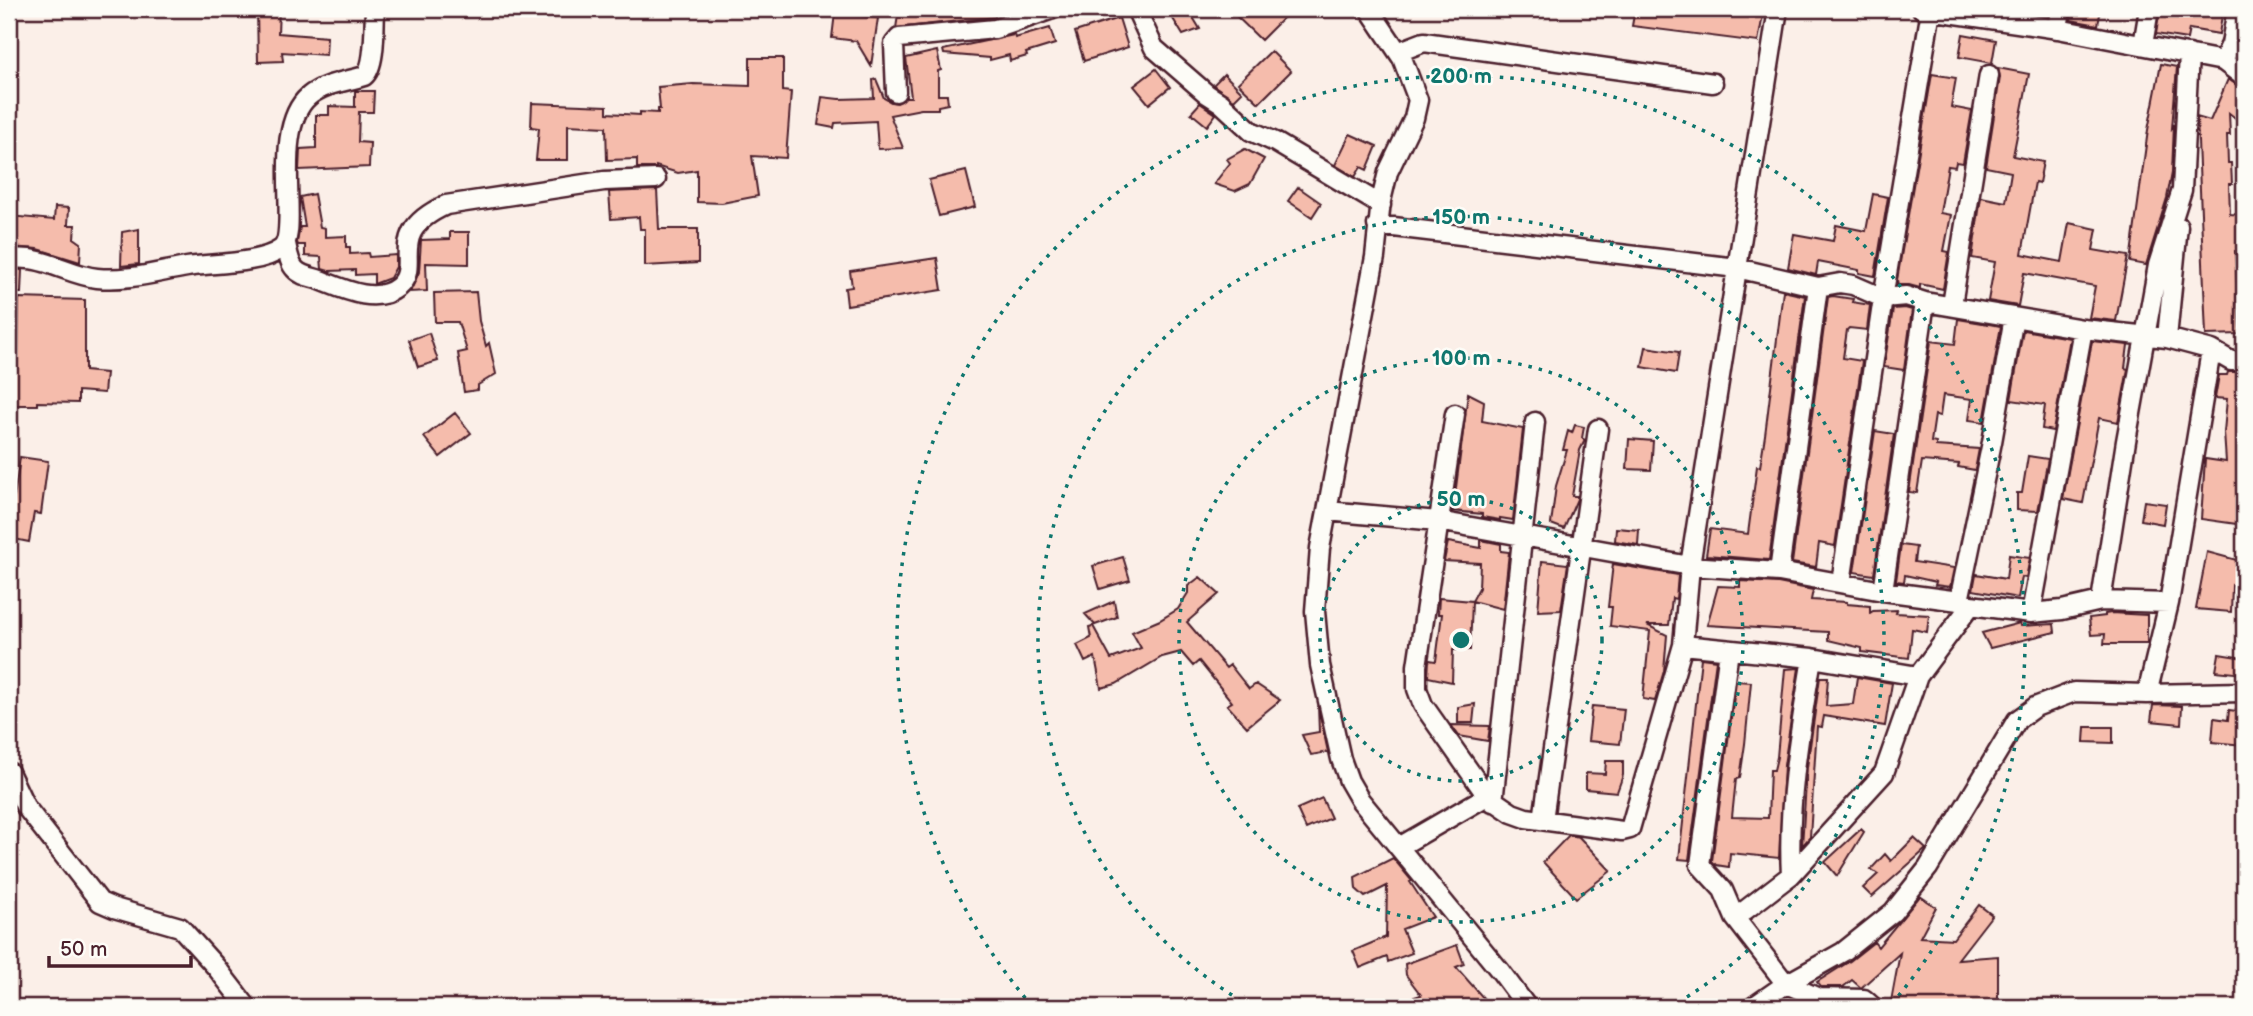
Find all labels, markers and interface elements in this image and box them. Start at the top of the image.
text: 200 m [1430,64,1492,89]
text: 150 m [1432,205,1490,230]
text: 100 m [1432,346,1490,371]
text: 50 m [1437,487,1485,512]
centre of rings [1449,628,1473,652]
scale bar [49,925,191,969]
text: 50 m [60,937,107,962]

